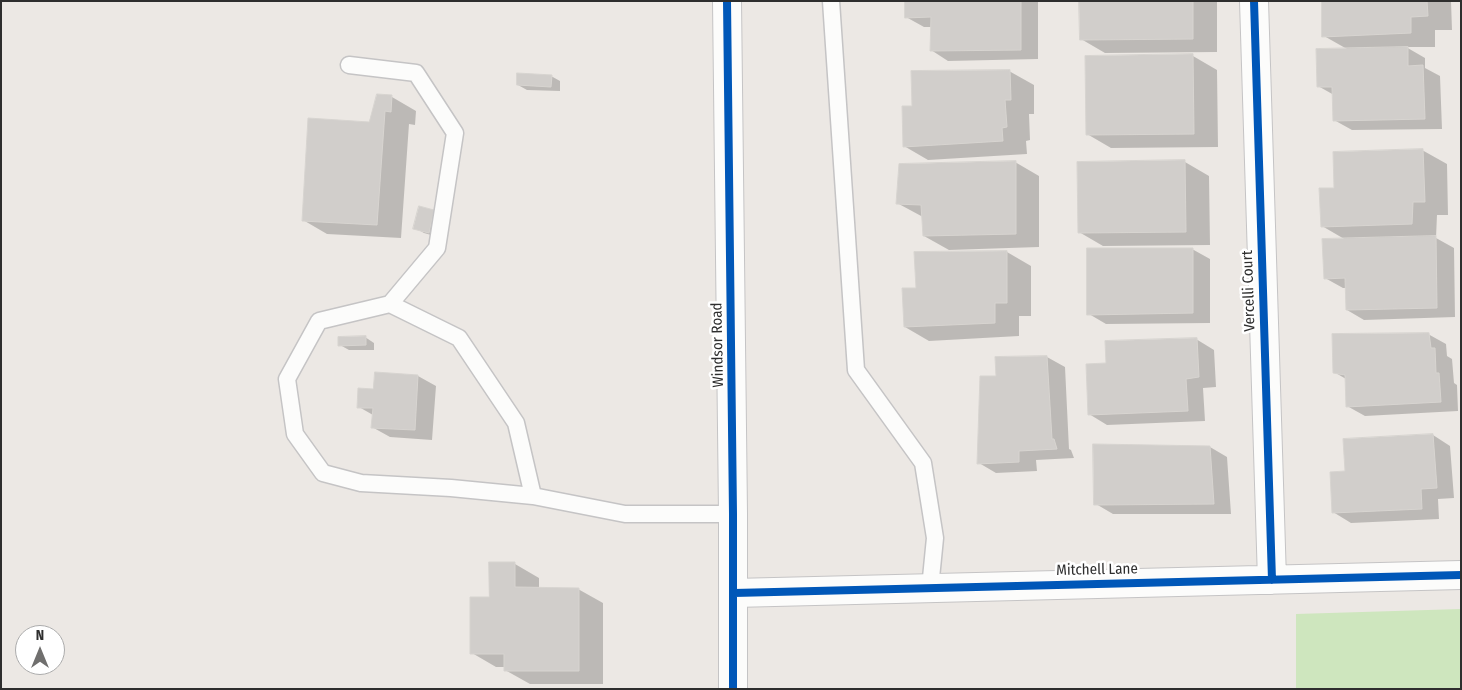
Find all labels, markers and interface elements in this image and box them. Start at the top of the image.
street label: Vercelli Court [1239,250,1259,332]
street label: Windsor Road [708,302,728,388]
street label: Mitchell Lane [1056,560,1138,580]
north arrow [15,625,65,675]
text: N [36,627,44,644]

